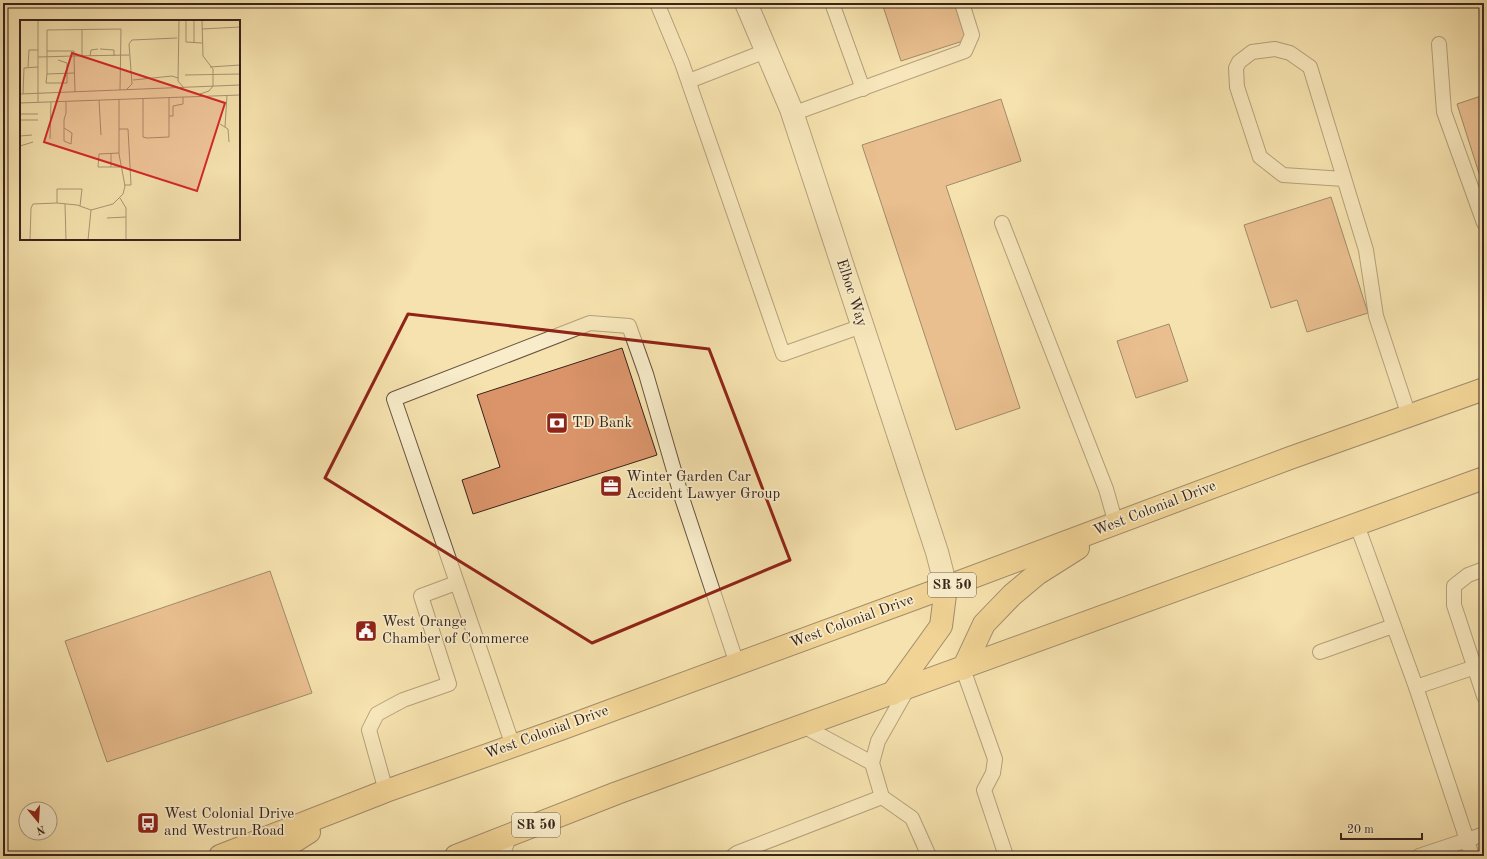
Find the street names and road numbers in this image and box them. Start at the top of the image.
street label: Elboc Way [833,257,869,329]
street label: West Colonial Drive [1092,479,1219,539]
road number: SR 50 [928,573,976,597]
street label: West Colonial Drive [788,593,916,651]
street label: West Colonial Drive [483,704,611,762]
road number: SR 50 [512,813,560,837]

